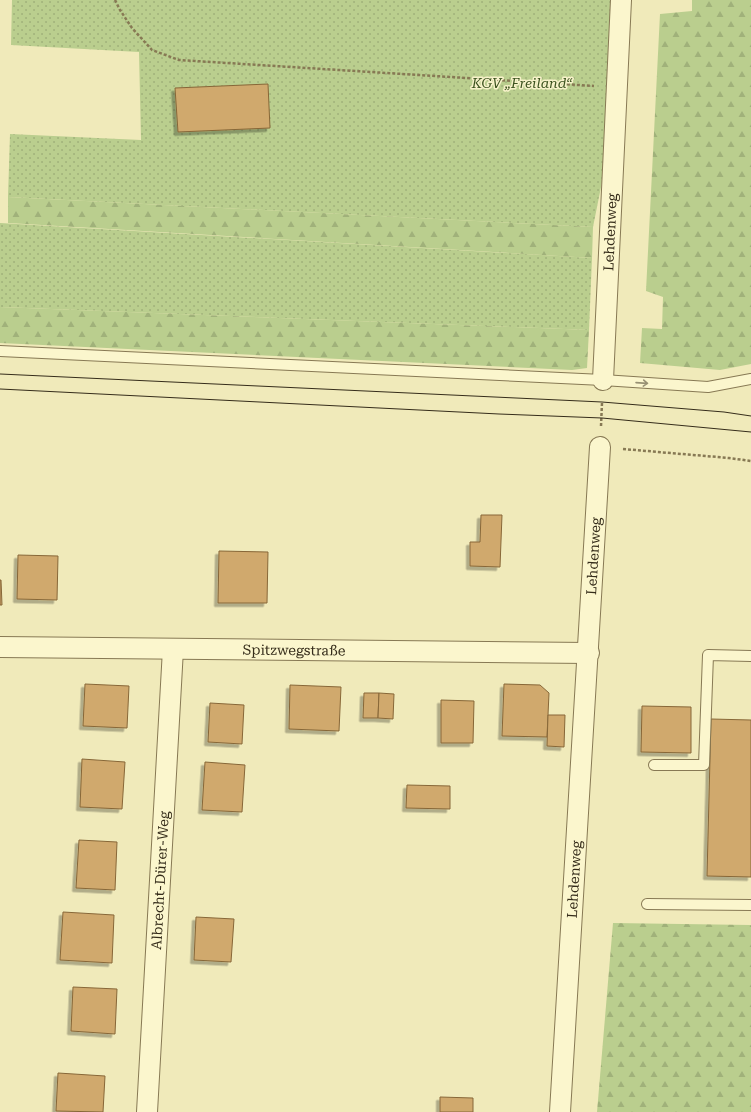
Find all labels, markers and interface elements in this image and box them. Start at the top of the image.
park label: KGV „Freiland“ [471,75,573,91]
street label: Lehdenweg [600,193,620,271]
one-way arrow [635,379,648,386]
street label: Lehdenweg [583,517,604,595]
street label: Spitzwegstraße [242,641,346,659]
street label: Albrecht-Dürer-Weg [148,811,172,950]
street label: Lehdenweg [564,840,584,919]

